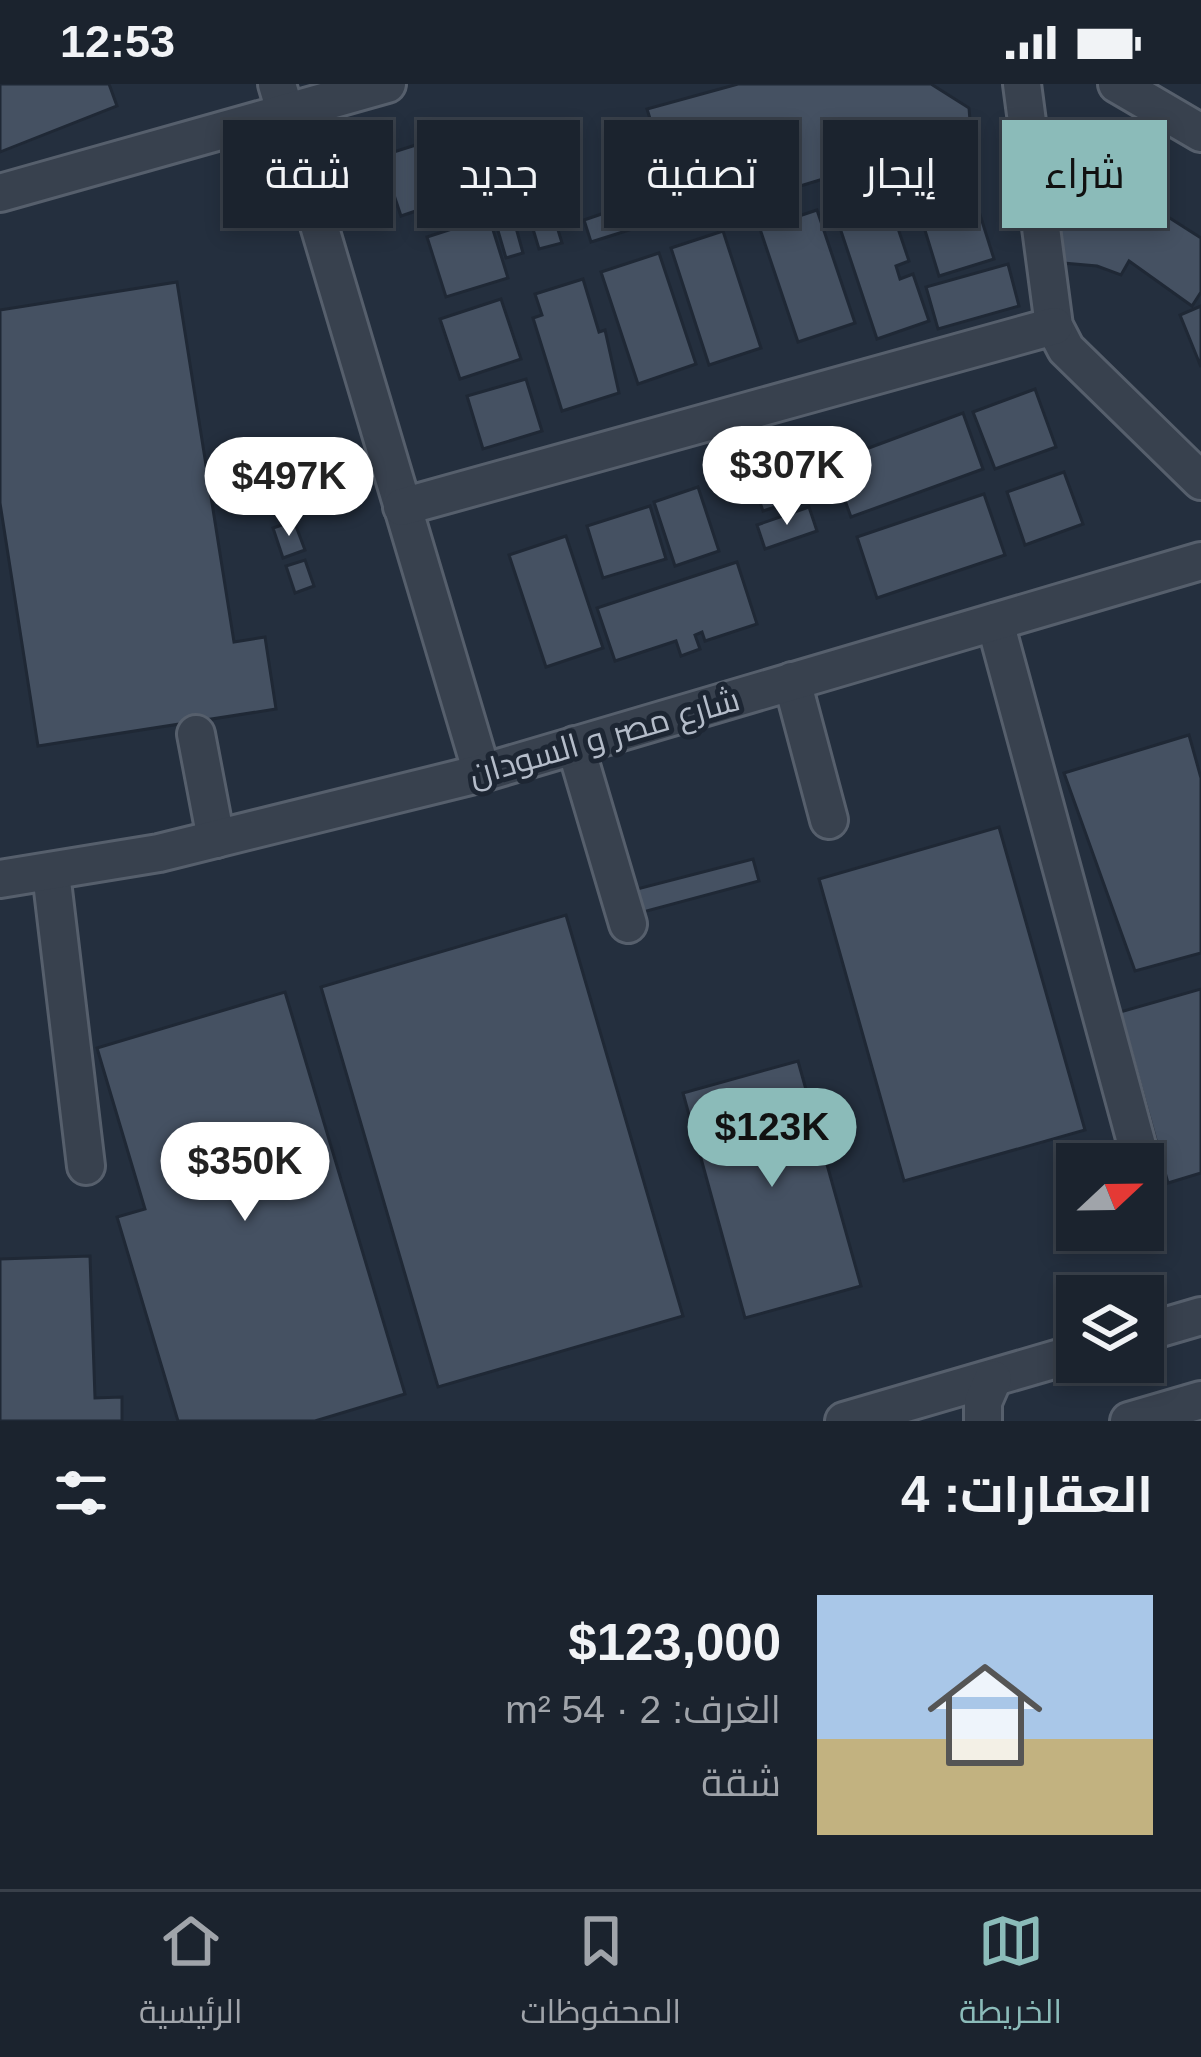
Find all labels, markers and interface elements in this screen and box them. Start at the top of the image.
text: 12:53 [60,16,175,67]
chip: شقة [223,120,393,228]
chip: جديد [417,120,580,228]
chip: تصفية [604,120,799,228]
chip: إيجار [823,120,978,228]
chip: شراء [1002,120,1167,228]
pin: $307K [703,426,871,528]
pin: $497K [205,437,373,539]
text: $307K [730,443,844,486]
text: $497K [232,454,346,497]
street label: شارع مصر و السودان [465,680,745,797]
pin: $123K [688,1088,856,1190]
text: $123K [715,1105,829,1148]
pin: $350K [161,1122,329,1224]
text: $350K [188,1139,302,1182]
north arrow [1056,1143,1164,1251]
map controls [1056,1143,1164,1383]
button: layers [1056,1275,1164,1383]
icon: filters [48,1460,114,1526]
text: العقارات: 4 [901,1466,1153,1523]
text: $123,000 [568,1614,781,1671]
icon: home [913,1643,1057,1787]
text: الغرف: 2 · 54 m² [505,1688,781,1731]
text: شقة [701,1761,781,1804]
tab: الرئيسية [139,1908,243,2042]
tab: المحفوظات [520,1908,681,2042]
tab: الخريطة [959,1908,1062,2042]

